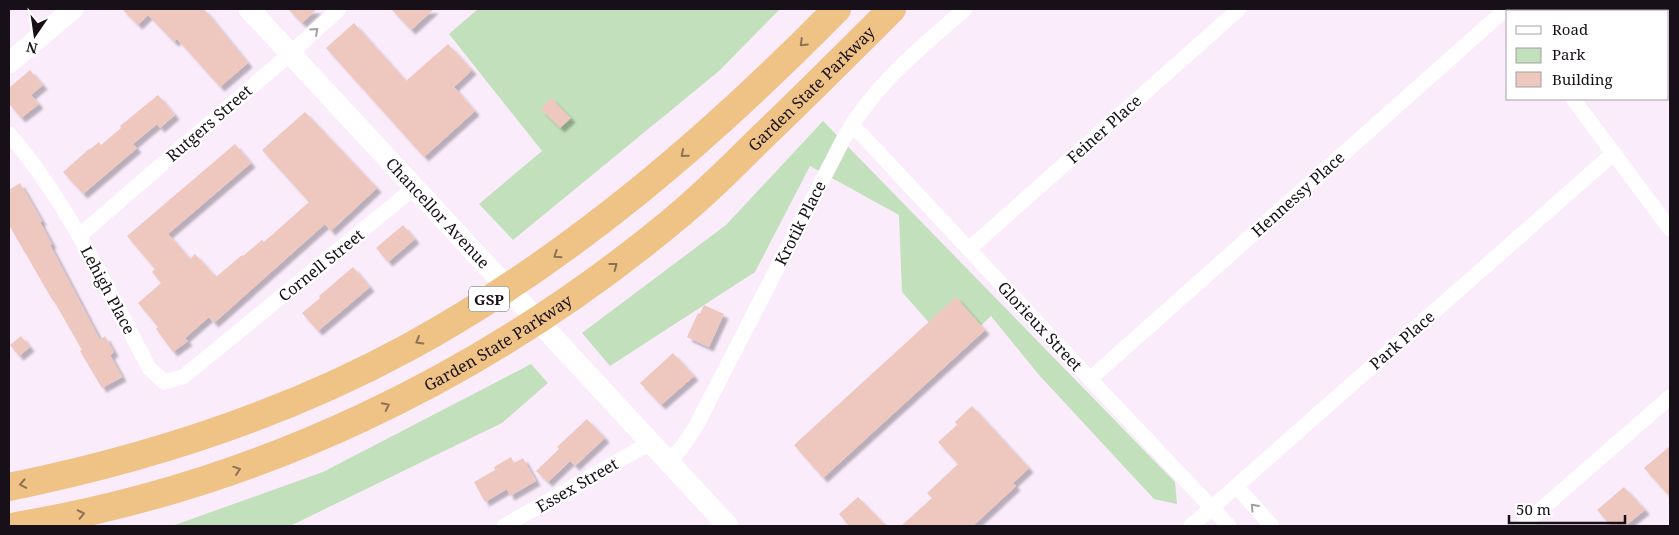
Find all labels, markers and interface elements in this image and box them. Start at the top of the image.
north arrow [10,10,60,60]
legend [1506,10,1669,100]
text: Road [1552,19,1588,39]
street label: Garden State Parkway [743,21,880,156]
one-way arrow [309,28,318,37]
one-way arrow [800,37,809,46]
text: N [24,38,39,59]
text: Park [1552,44,1586,64]
text: Building [1552,69,1613,89]
street label: Rutgers Street [161,79,257,166]
street label: Feiner Place [1062,90,1146,168]
street label: Hennessy Place [1247,146,1349,242]
one-way arrow [681,148,690,157]
street label: Chancellor Avenue [381,153,495,273]
street label: Krotik Place [769,177,831,269]
street label: Cornell Street [274,223,369,306]
street label: Lehigh Place [76,242,140,338]
one-way arrow [553,249,562,258]
one-way arrow [608,264,617,272]
street label: Glorieux Street [993,276,1088,376]
road number: GSP [469,286,509,312]
street label: Garden State Parkway [420,289,577,396]
street label: Park Place [1365,306,1439,374]
one-way arrow [416,335,425,345]
one-way arrow [381,402,390,412]
street label: Essex Street [532,453,622,517]
one-way arrow [232,466,241,476]
one-way arrow [19,478,28,489]
scale bar [1509,492,1625,524]
text: 50 m [1516,499,1551,519]
one-way arrow [1250,503,1259,512]
one-way arrow [76,509,85,520]

